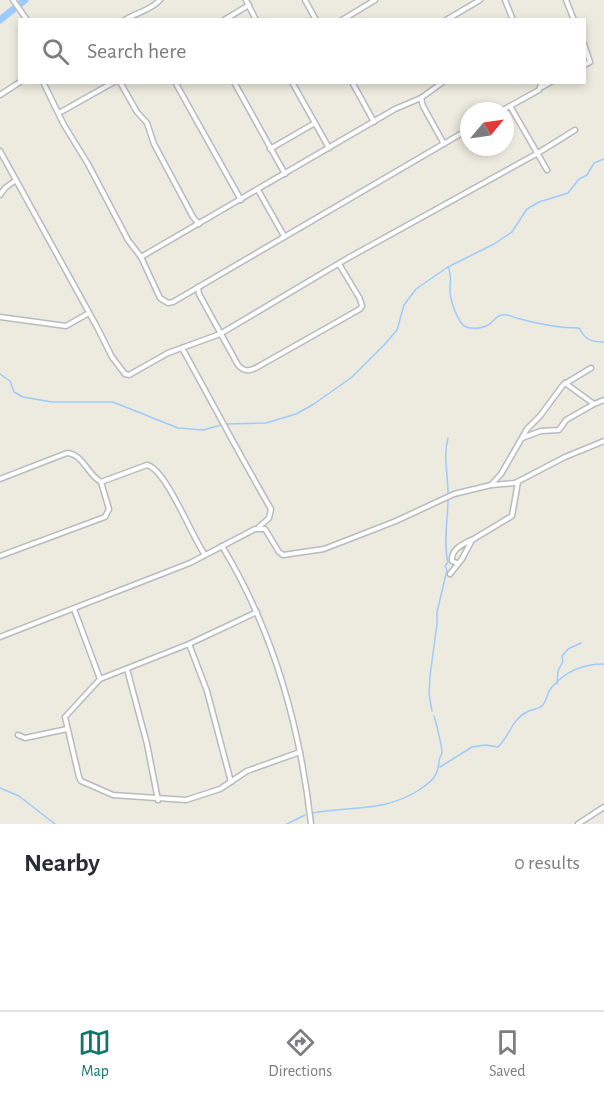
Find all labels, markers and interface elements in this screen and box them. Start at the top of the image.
search box [18,18,586,84]
icon: search [39,35,72,68]
text: Search here [87,40,186,62]
north arrow [460,102,514,156]
text: Nearby [24,850,100,876]
text: 0 results [514,853,580,873]
tab: Map [78,1026,111,1081]
tab: Directions [268,1026,332,1081]
tab: Saved [489,1026,526,1081]

